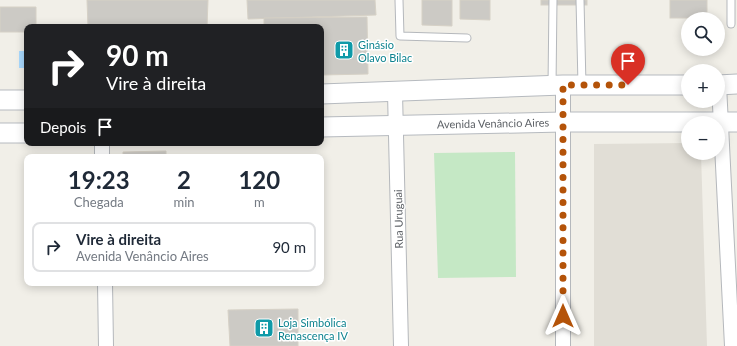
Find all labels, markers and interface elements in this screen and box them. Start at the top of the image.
map controls [681,12,725,160]
button: search [681,12,725,56]
text: 90 m [106,38,169,72]
place label: Ginásio Olavo Bilac [358,38,412,64]
building icon: Ginásio Olavo Bilac [333,39,355,61]
icon: right [40,40,92,92]
pin [611,44,645,85]
icon: arrive [617,50,639,72]
button: + [681,64,725,108]
text: Vire à direita [106,72,206,94]
icon: arrive [94,116,116,138]
street label: Avenida Venâncio Aires [437,116,549,130]
button: − [681,116,725,160]
text: Depois [40,118,86,136]
text: 19:23 [68,165,130,194]
text: 2 [177,165,191,194]
text: 120 [238,165,280,194]
street label: Rua Uruguai [391,189,405,249]
text: Chegada [74,194,124,210]
text: min [174,194,195,210]
text: m [254,194,265,210]
text: Vire à direita [76,230,161,248]
icon: right [42,236,64,258]
text: 90 m [272,238,306,256]
text: Avenida Venâncio Aires [76,248,209,264]
position arrow [542,295,584,337]
place label: Loja Simbólica Renascença IV [278,316,348,342]
building icon: Loja Simbólica Renascença IV [253,317,275,339]

